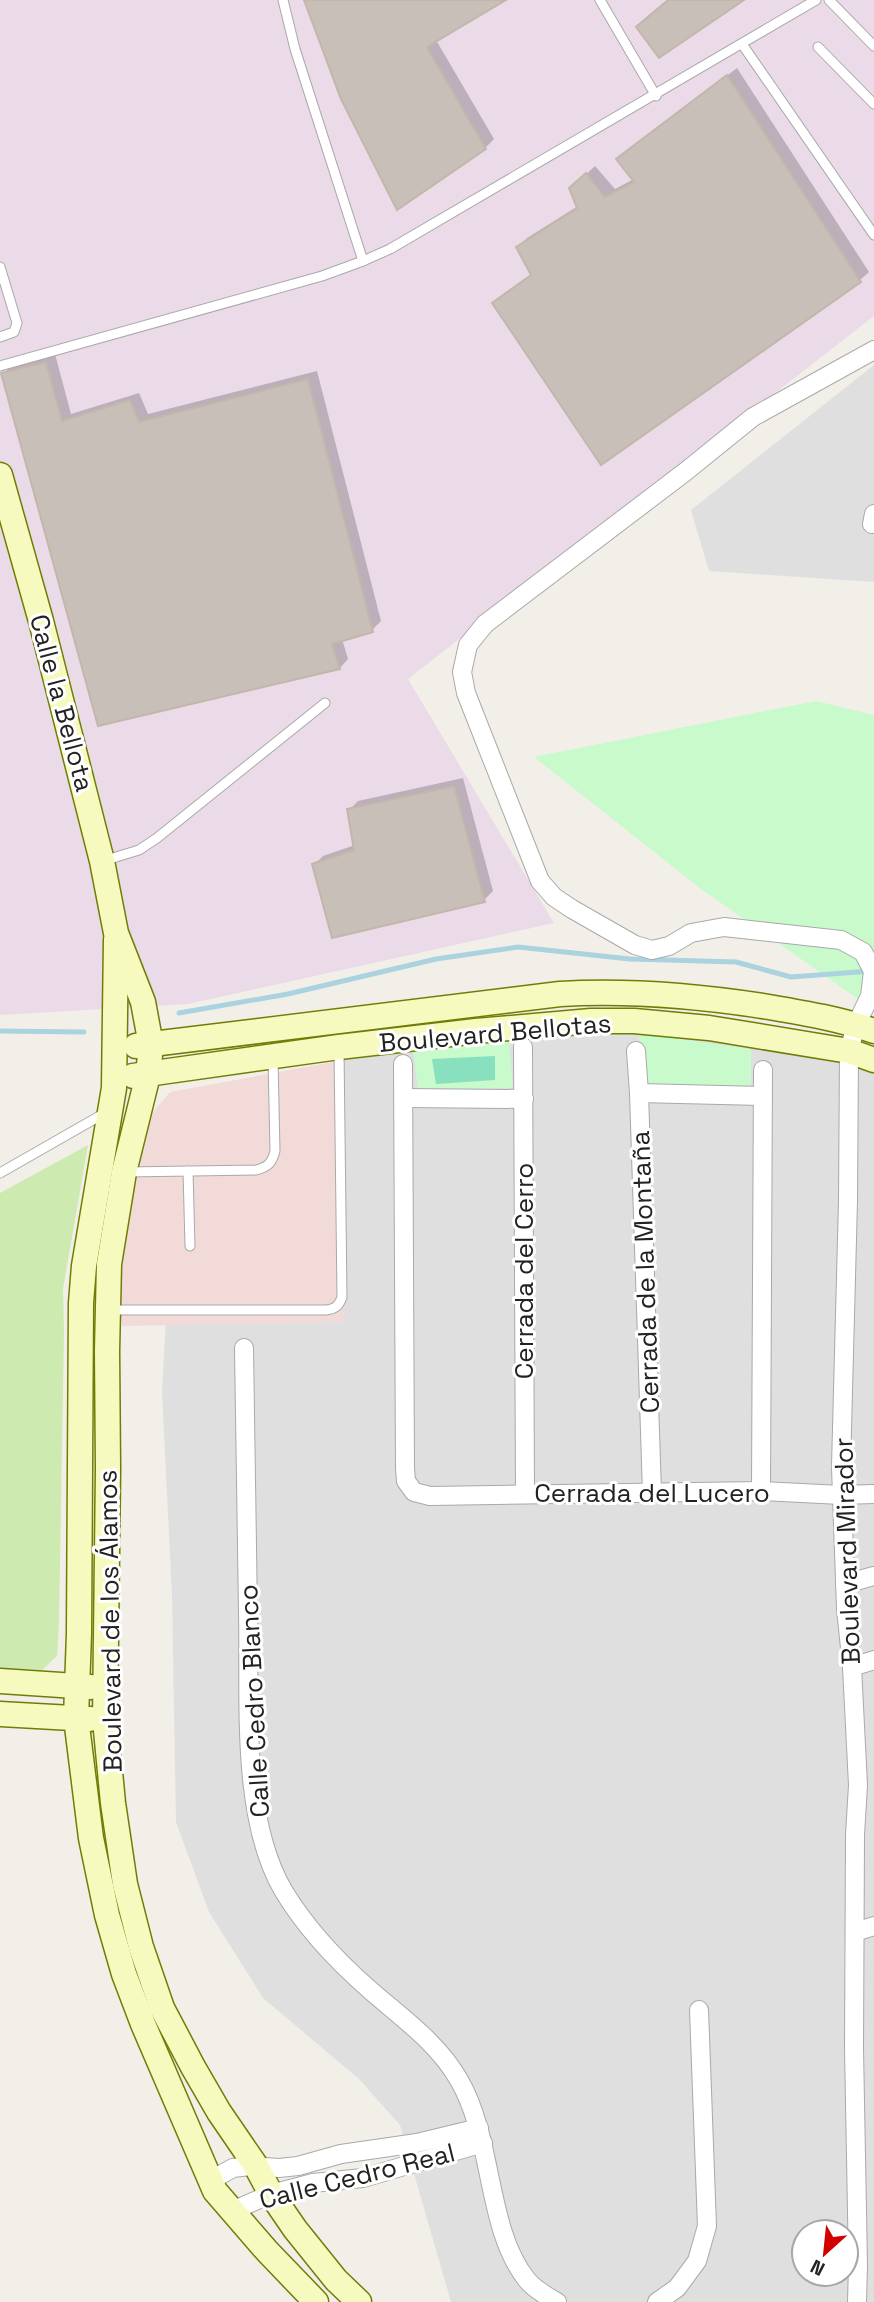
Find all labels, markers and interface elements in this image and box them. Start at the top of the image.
street label: Calle la Bellota [22,611,102,795]
street label: Boulevard Bellotas [377,1006,613,1060]
street label: Cerrada de la Montaña [623,1130,667,1414]
street label: Cerrada del Cerro [507,1163,541,1379]
street label: Boulevard Mirador [826,1437,868,1665]
street label: Boulevard de los Álamos [90,1469,130,1773]
street label: Cerrada del Lucero [534,1476,770,1510]
street label: Calle Cedro Blanco [231,1584,277,1818]
street label: Calle Cedro Real [256,2135,458,2217]
north arrow [790,2218,860,2288]
text: N [806,2254,829,2282]

